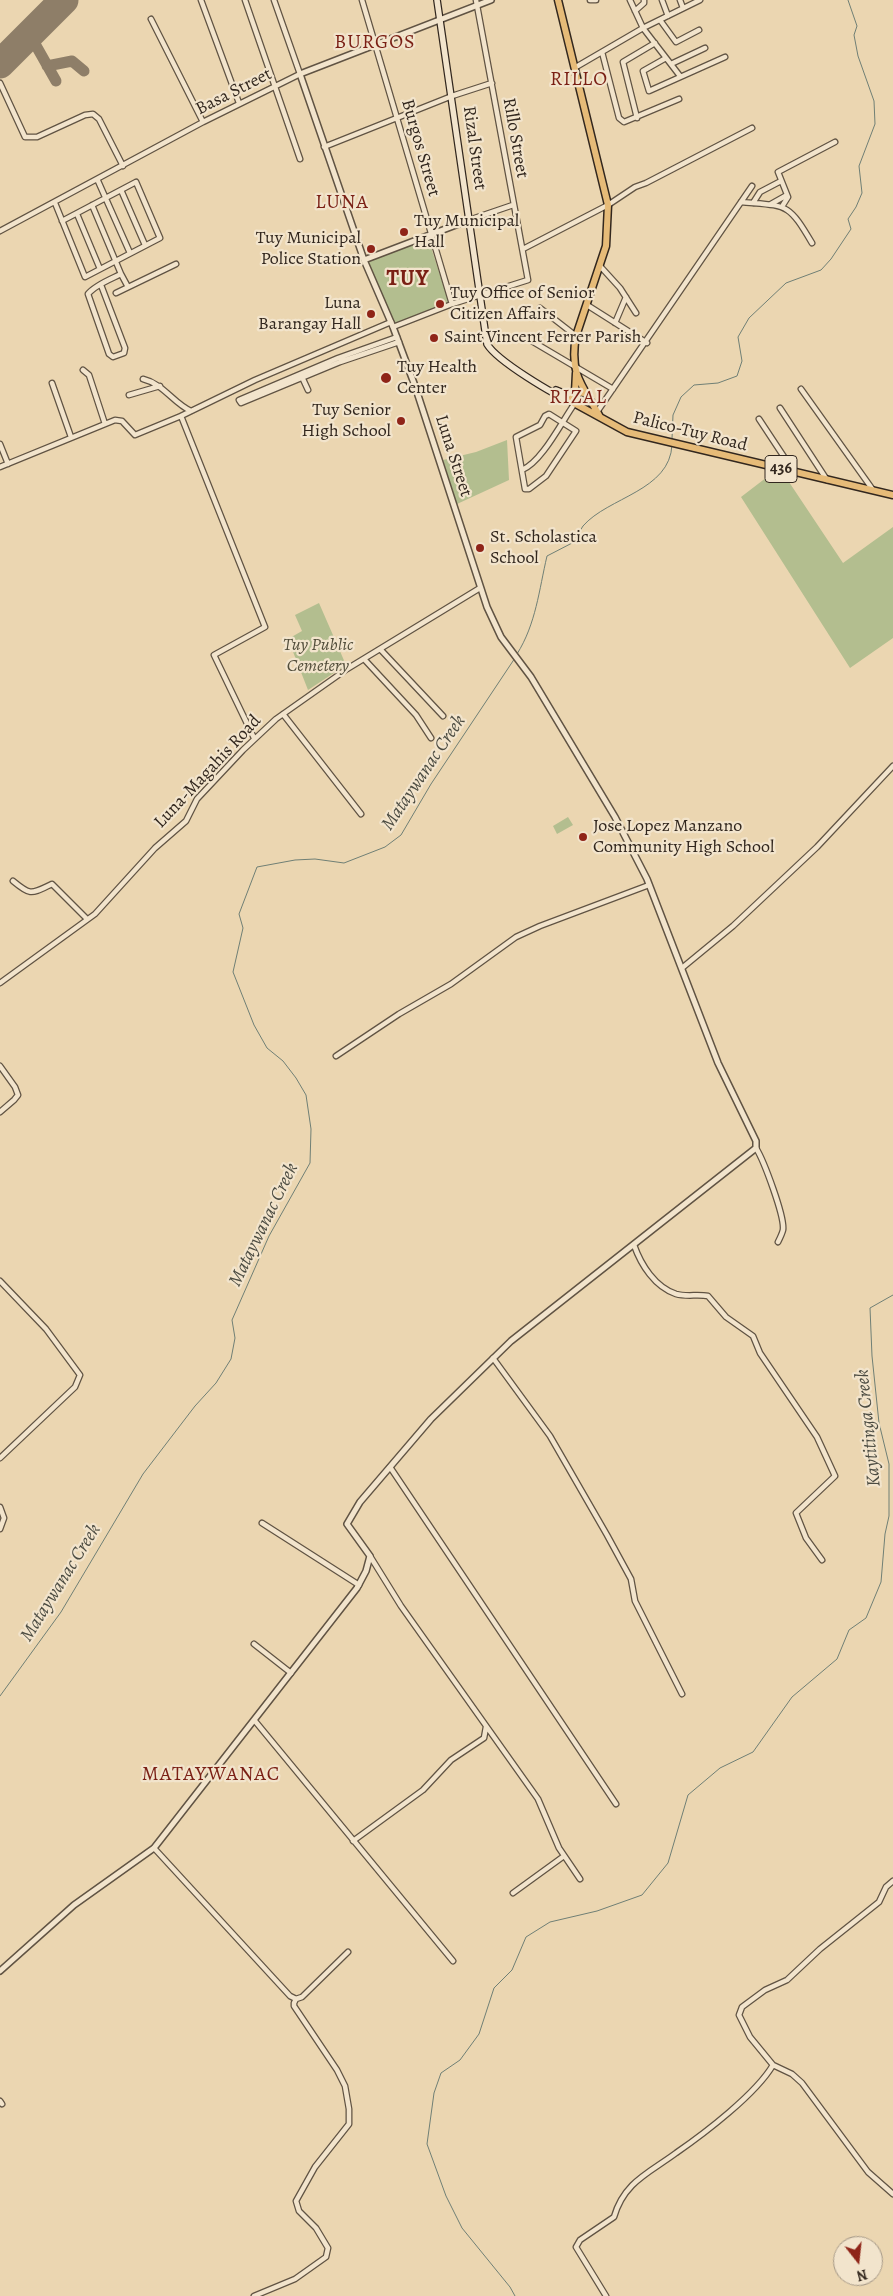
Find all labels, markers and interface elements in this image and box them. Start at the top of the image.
district label: BURGOS [334,31,416,55]
street label: Basa Street [192,64,276,120]
district label: RILLO [549,68,609,92]
street label: Rillo Street [497,96,533,180]
street label: Burgos Street [396,97,444,199]
street label: Rizal Street [457,105,491,191]
district label: LUNA [315,191,369,215]
place label: Tuy Municipal Hall [414,211,519,253]
marker: Tuy Municipal Hall [398,226,410,238]
place label: Tuy Municipal Police Station [256,228,361,270]
marker: Tuy Municipal Police Station [365,243,377,255]
district label: TUY [386,267,430,293]
place label: Tuy Office of Senior Citizen Affairs [450,283,595,326]
place label: Luna Barangay Hall [258,293,361,336]
marker: Tuy Office of Senior Citizen Affairs [434,298,446,310]
marker: Luna Barangay Hall [365,308,377,320]
place label: Saint Vincent Ferrer Parish [444,327,641,349]
marker: Saint Vincent Ferrer Parish [428,332,440,344]
place label: Tuy Health Center [397,357,477,399]
marker: Tuy Health Center [379,371,393,385]
district label: RIZAL [549,386,607,410]
place label: Tuy Senior High School [302,400,391,442]
street label: Palico-Tuy Road [630,407,750,457]
street label: Luna Street [430,412,476,500]
marker: Tuy Senior High School [395,415,407,427]
road number: 436 [765,456,797,482]
place label: St. Scholastica School [490,527,597,570]
marker: St. Scholastica School [474,542,486,554]
park label: Tuy Public Cemetery [283,635,353,678]
street label: Luna-Magahis Road [150,711,266,833]
water label: Mataywanac Creek [377,711,471,835]
place label: Jose Lopez Manzano Community High School [593,816,774,859]
marker: Jose Lopez Manzano Community High School [577,831,589,843]
water label: Mataywanac Creek [224,1160,304,1290]
water label: Kaytitinga Creek [851,1368,887,1488]
water label: Mataywanac Creek [16,1520,106,1646]
district label: MATAYWANAC [141,1763,281,1787]
north arrow [833,2236,883,2286]
text: N [854,2264,870,2285]

